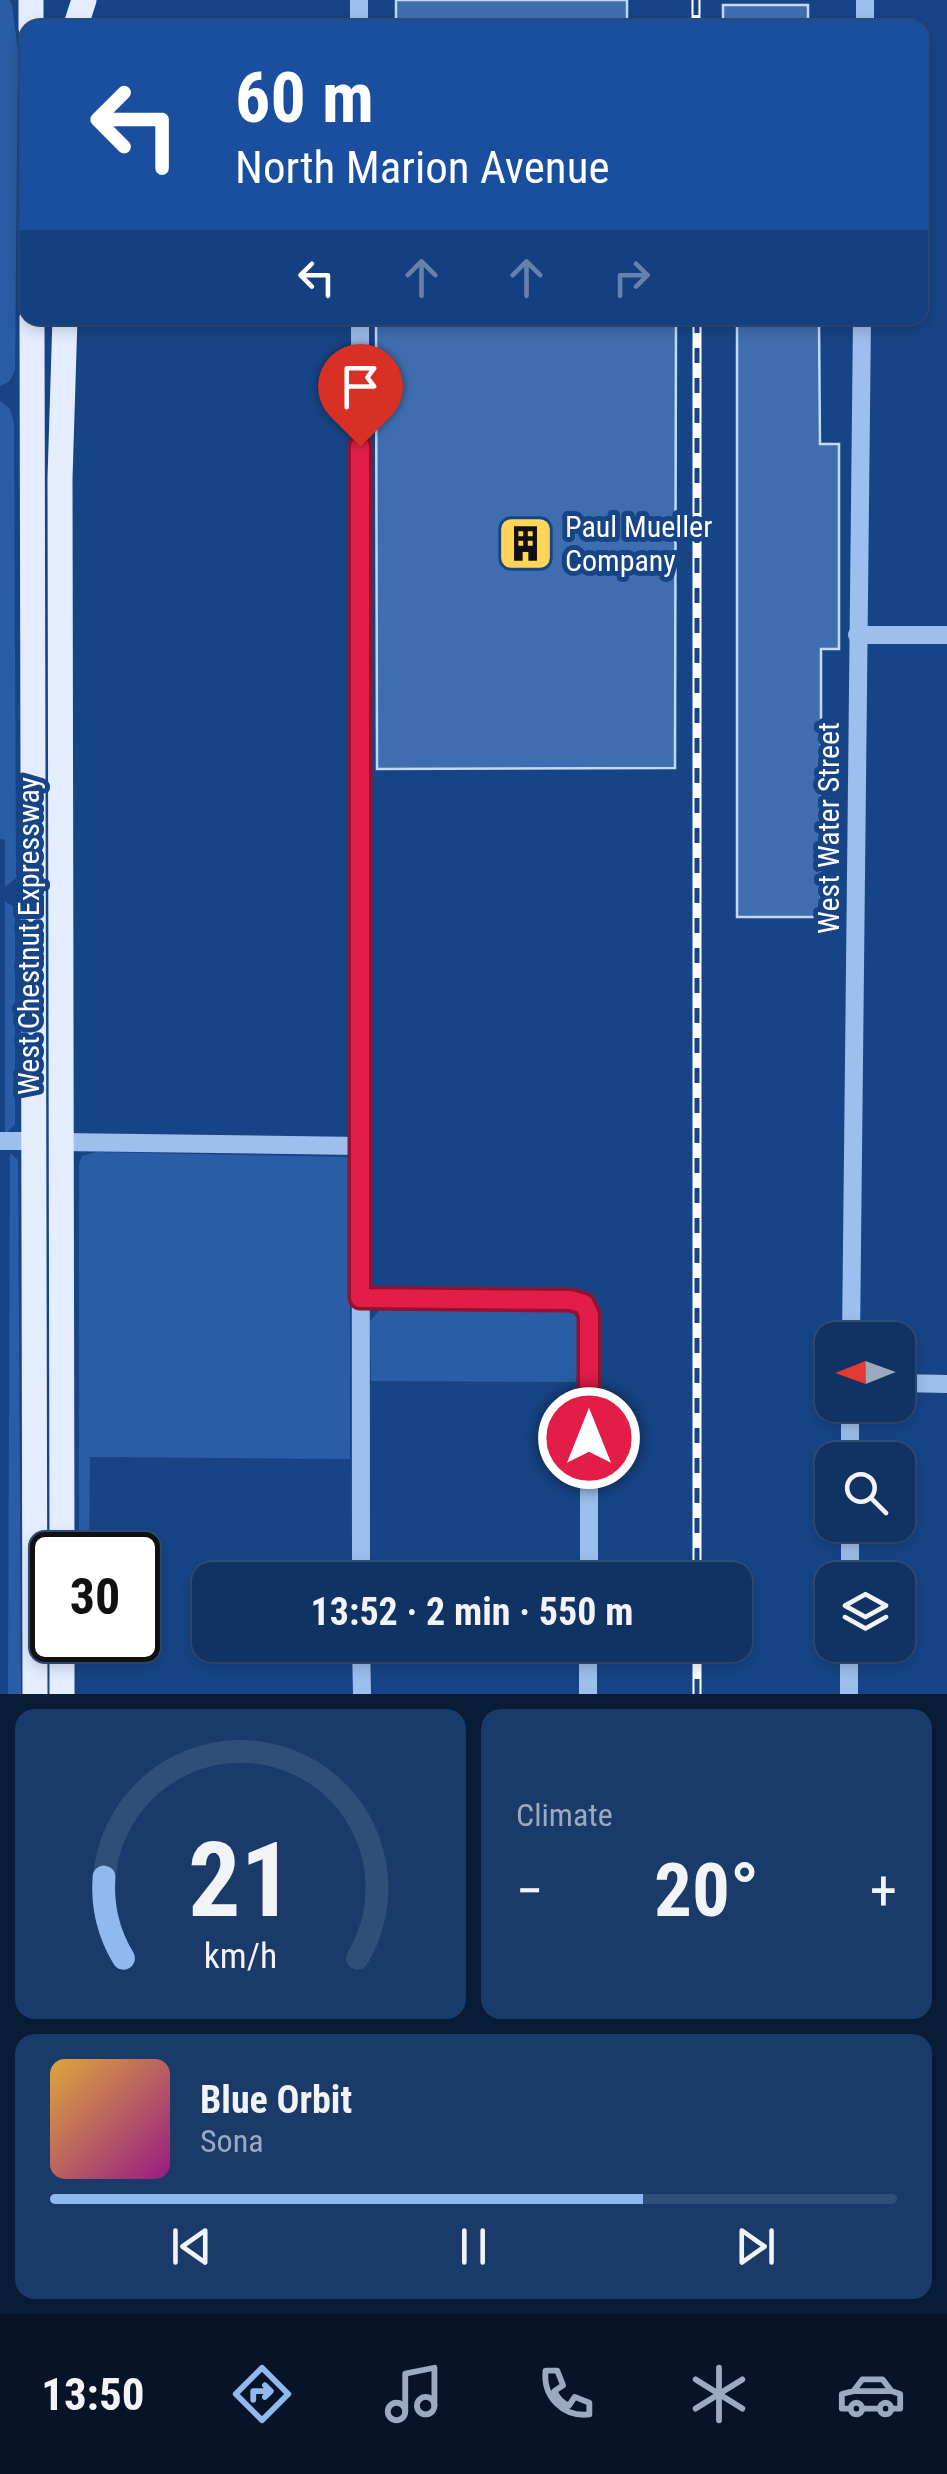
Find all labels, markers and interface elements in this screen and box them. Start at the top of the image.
text: 60 m [235,57,374,139]
icon: left [70,60,200,190]
text: North Marion Avenue [235,141,610,194]
icon: left [289,250,344,305]
icon: ahead [394,250,449,305]
icon: ahead [499,250,554,305]
icon: right [604,250,659,305]
pin [318,344,403,447]
icon: arrive [333,359,388,414]
place label: Paul Mueller Company [565,509,712,578]
building icon: Paul Mueller Company [496,513,556,573]
street label: West Water Street [811,722,846,934]
street label: West Chestnut Expressway [11,777,46,1095]
north arrow [815,1322,915,1422]
map controls [815,1322,915,1662]
position arrow [537,1386,641,1490]
button: search [815,1442,915,1542]
speed limit sign: 30 [30,1532,160,1662]
button: layers [815,1562,915,1662]
text: 13:52 · 2 min · 550 m [311,1590,633,1634]
text: Climate [516,1796,613,1834]
text: 21 [188,1820,293,1941]
text: 20° [654,1846,759,1934]
text: − [516,1859,544,1923]
text: + [870,1859,897,1923]
text: km/h [204,1935,277,1977]
text: Blue Orbit [200,2078,352,2122]
text: Sona [200,2122,263,2160]
icon: previous [164,2219,219,2274]
icon: pause [446,2219,501,2274]
icon: next [728,2219,783,2274]
icon: directions [227,2359,297,2429]
icon: music [379,2359,449,2429]
icon: phone [531,2359,601,2429]
icon: climate [684,2359,754,2429]
icon: car [836,2359,906,2429]
text: 13:50 [41,2368,144,2421]

